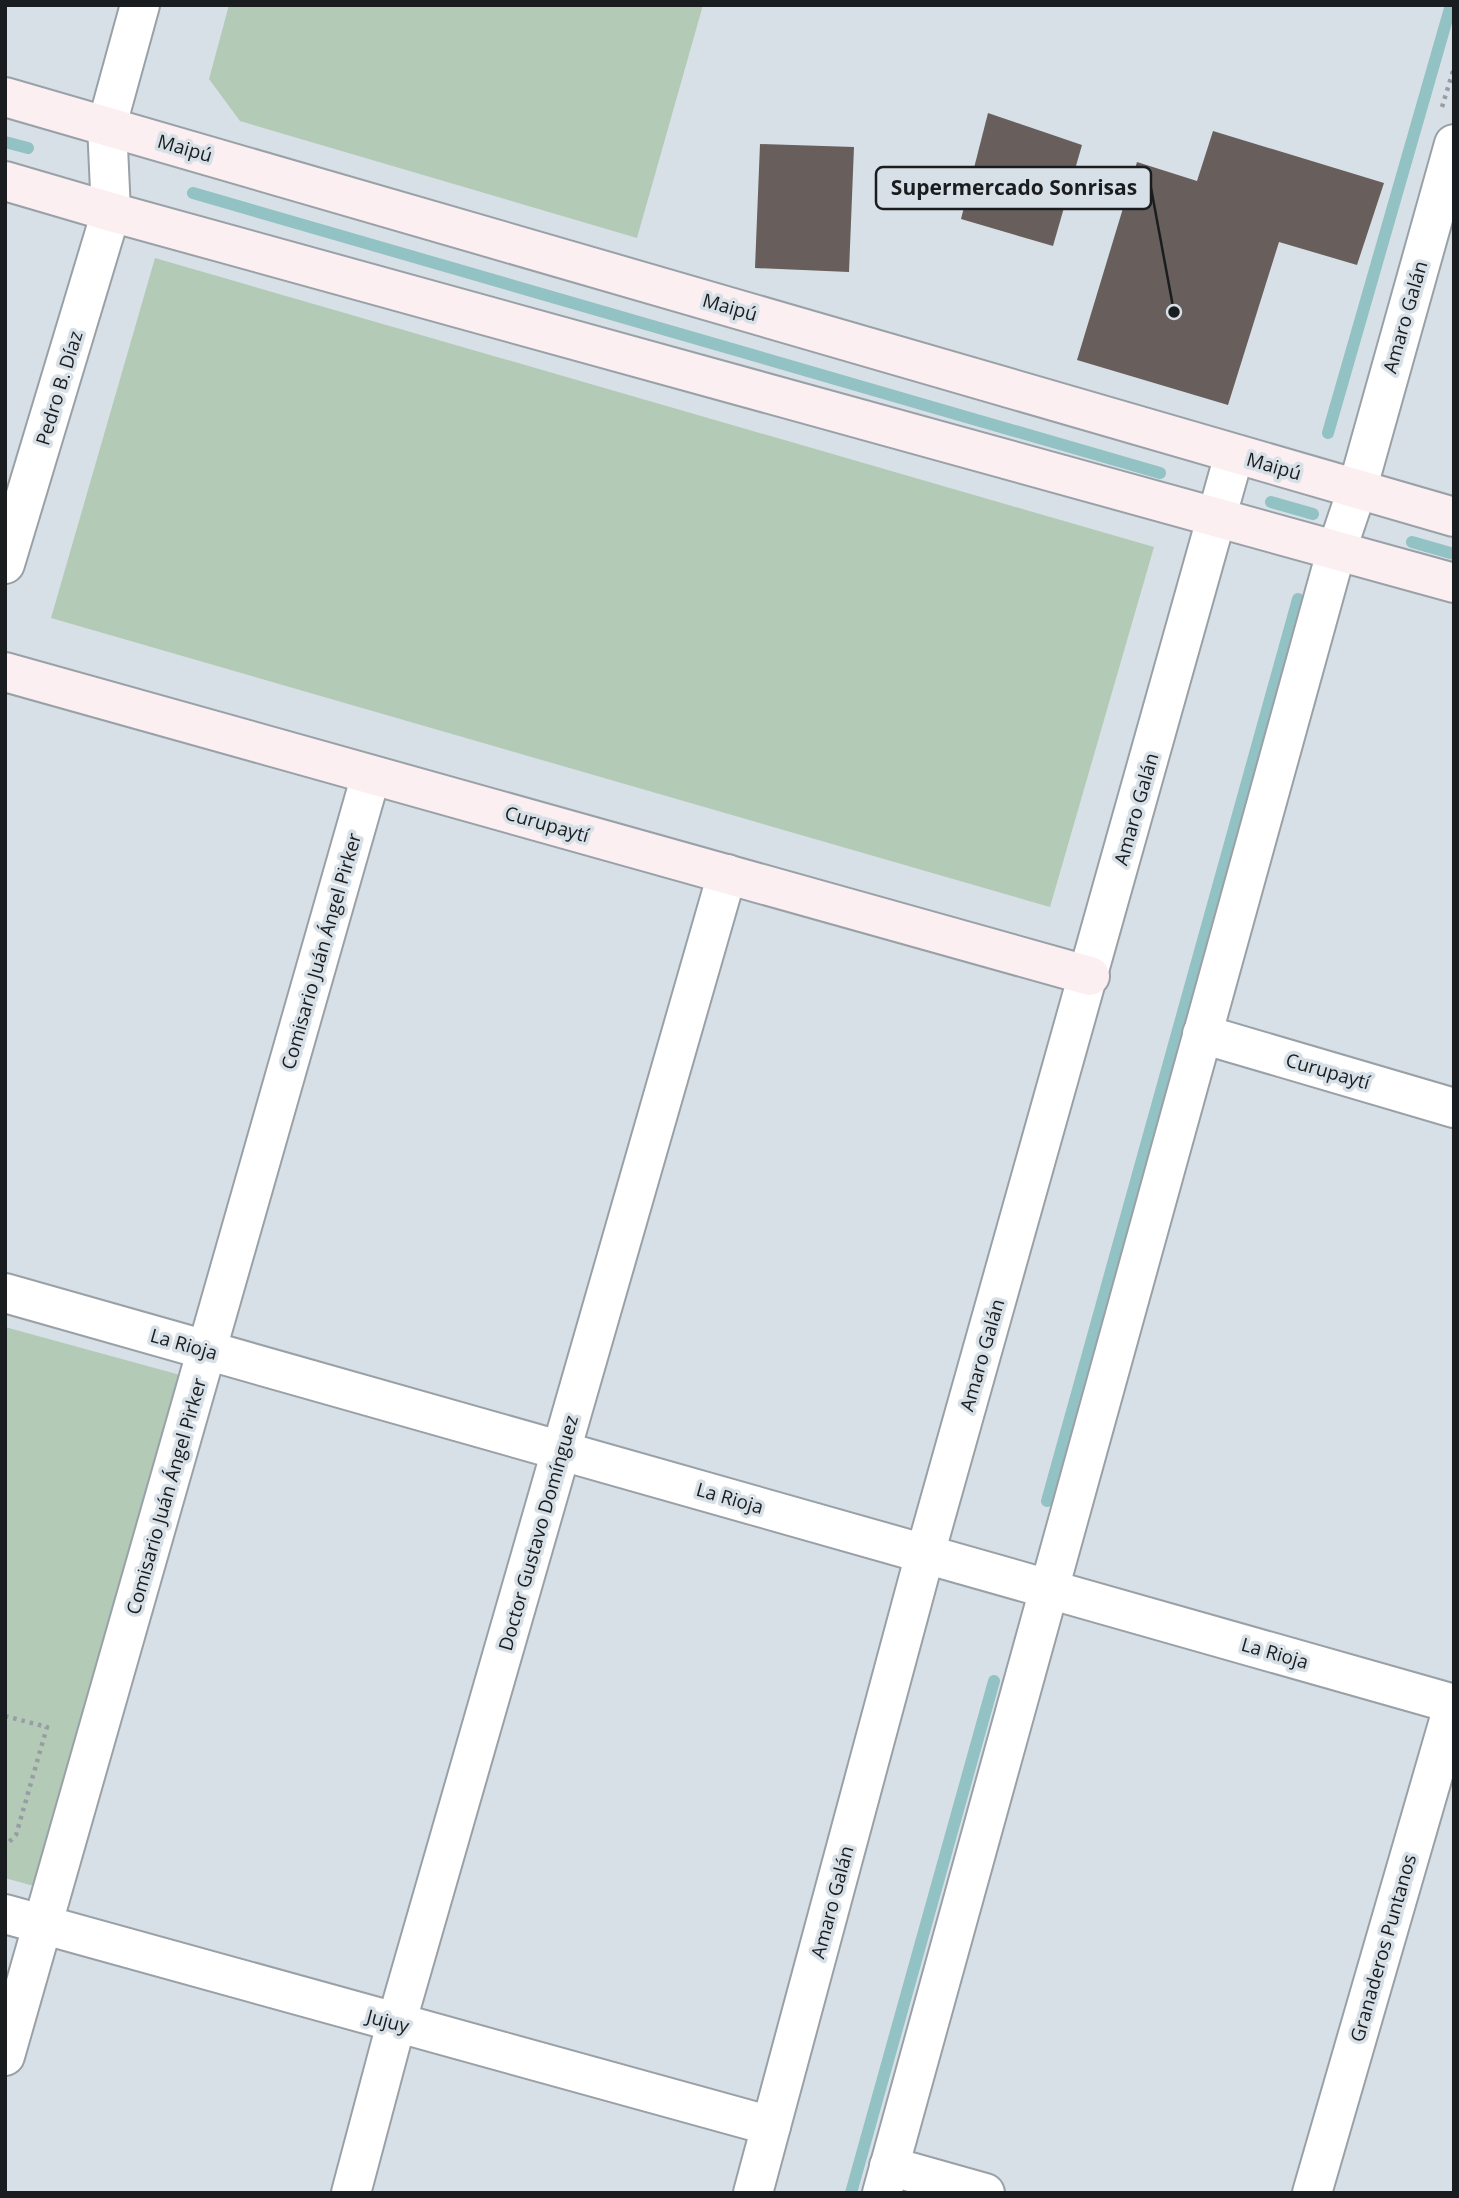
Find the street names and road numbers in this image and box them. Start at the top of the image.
street label: Maipú [155,128,215,168]
street label: Amaro Galán [1377,258,1433,376]
street label: Maipú [700,287,760,327]
street label: Pedro B. Díaz [29,328,89,448]
street label: Maipú [1244,446,1304,486]
street label: Amaro Galán [1108,750,1164,868]
street label: Curupaytí [502,800,593,849]
street label: Comisario Juán Ángel Pirker [275,829,367,1072]
street label: Curupaytí [1283,1047,1374,1096]
street label: Amaro Galán [954,1296,1010,1414]
street label: La Rioja [147,1322,221,1366]
street label: Comisario Juán Ángel Pirker [120,1374,212,1617]
street label: Doctor Gustavo Domínguez [492,1412,584,1654]
street label: La Rioja [693,1476,767,1520]
street label: La Rioja [1238,1631,1312,1675]
street label: Amaro Galán [804,1843,860,1961]
street label: Granaderos Puntanos [1344,1851,1422,2045]
street label: Jujuy [362,2002,412,2039]

